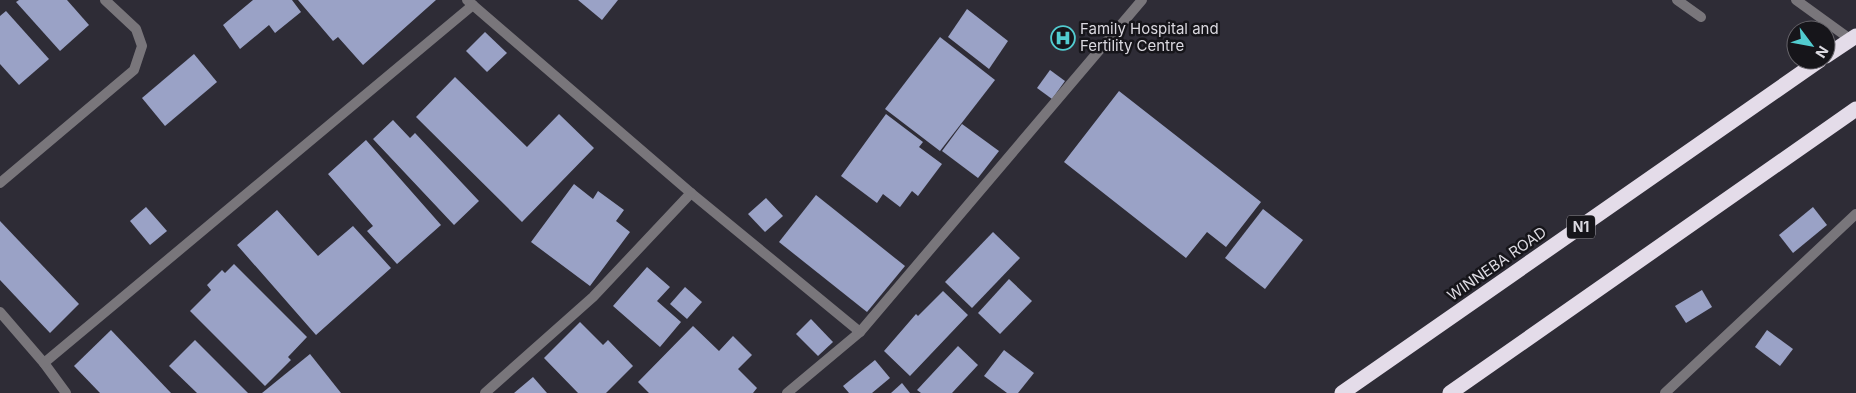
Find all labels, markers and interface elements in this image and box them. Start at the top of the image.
place label: Family Hospital and Fertility Centre [1080,19,1219,55]
north arrow [1786,20,1836,70]
hospital icon: Family Hospital and Fertility Centre [1050,25,1076,51]
text: N [1812,43,1832,61]
road number: N1 [1567,216,1595,238]
street label: WINNEBA ROAD [1444,222,1550,305]

